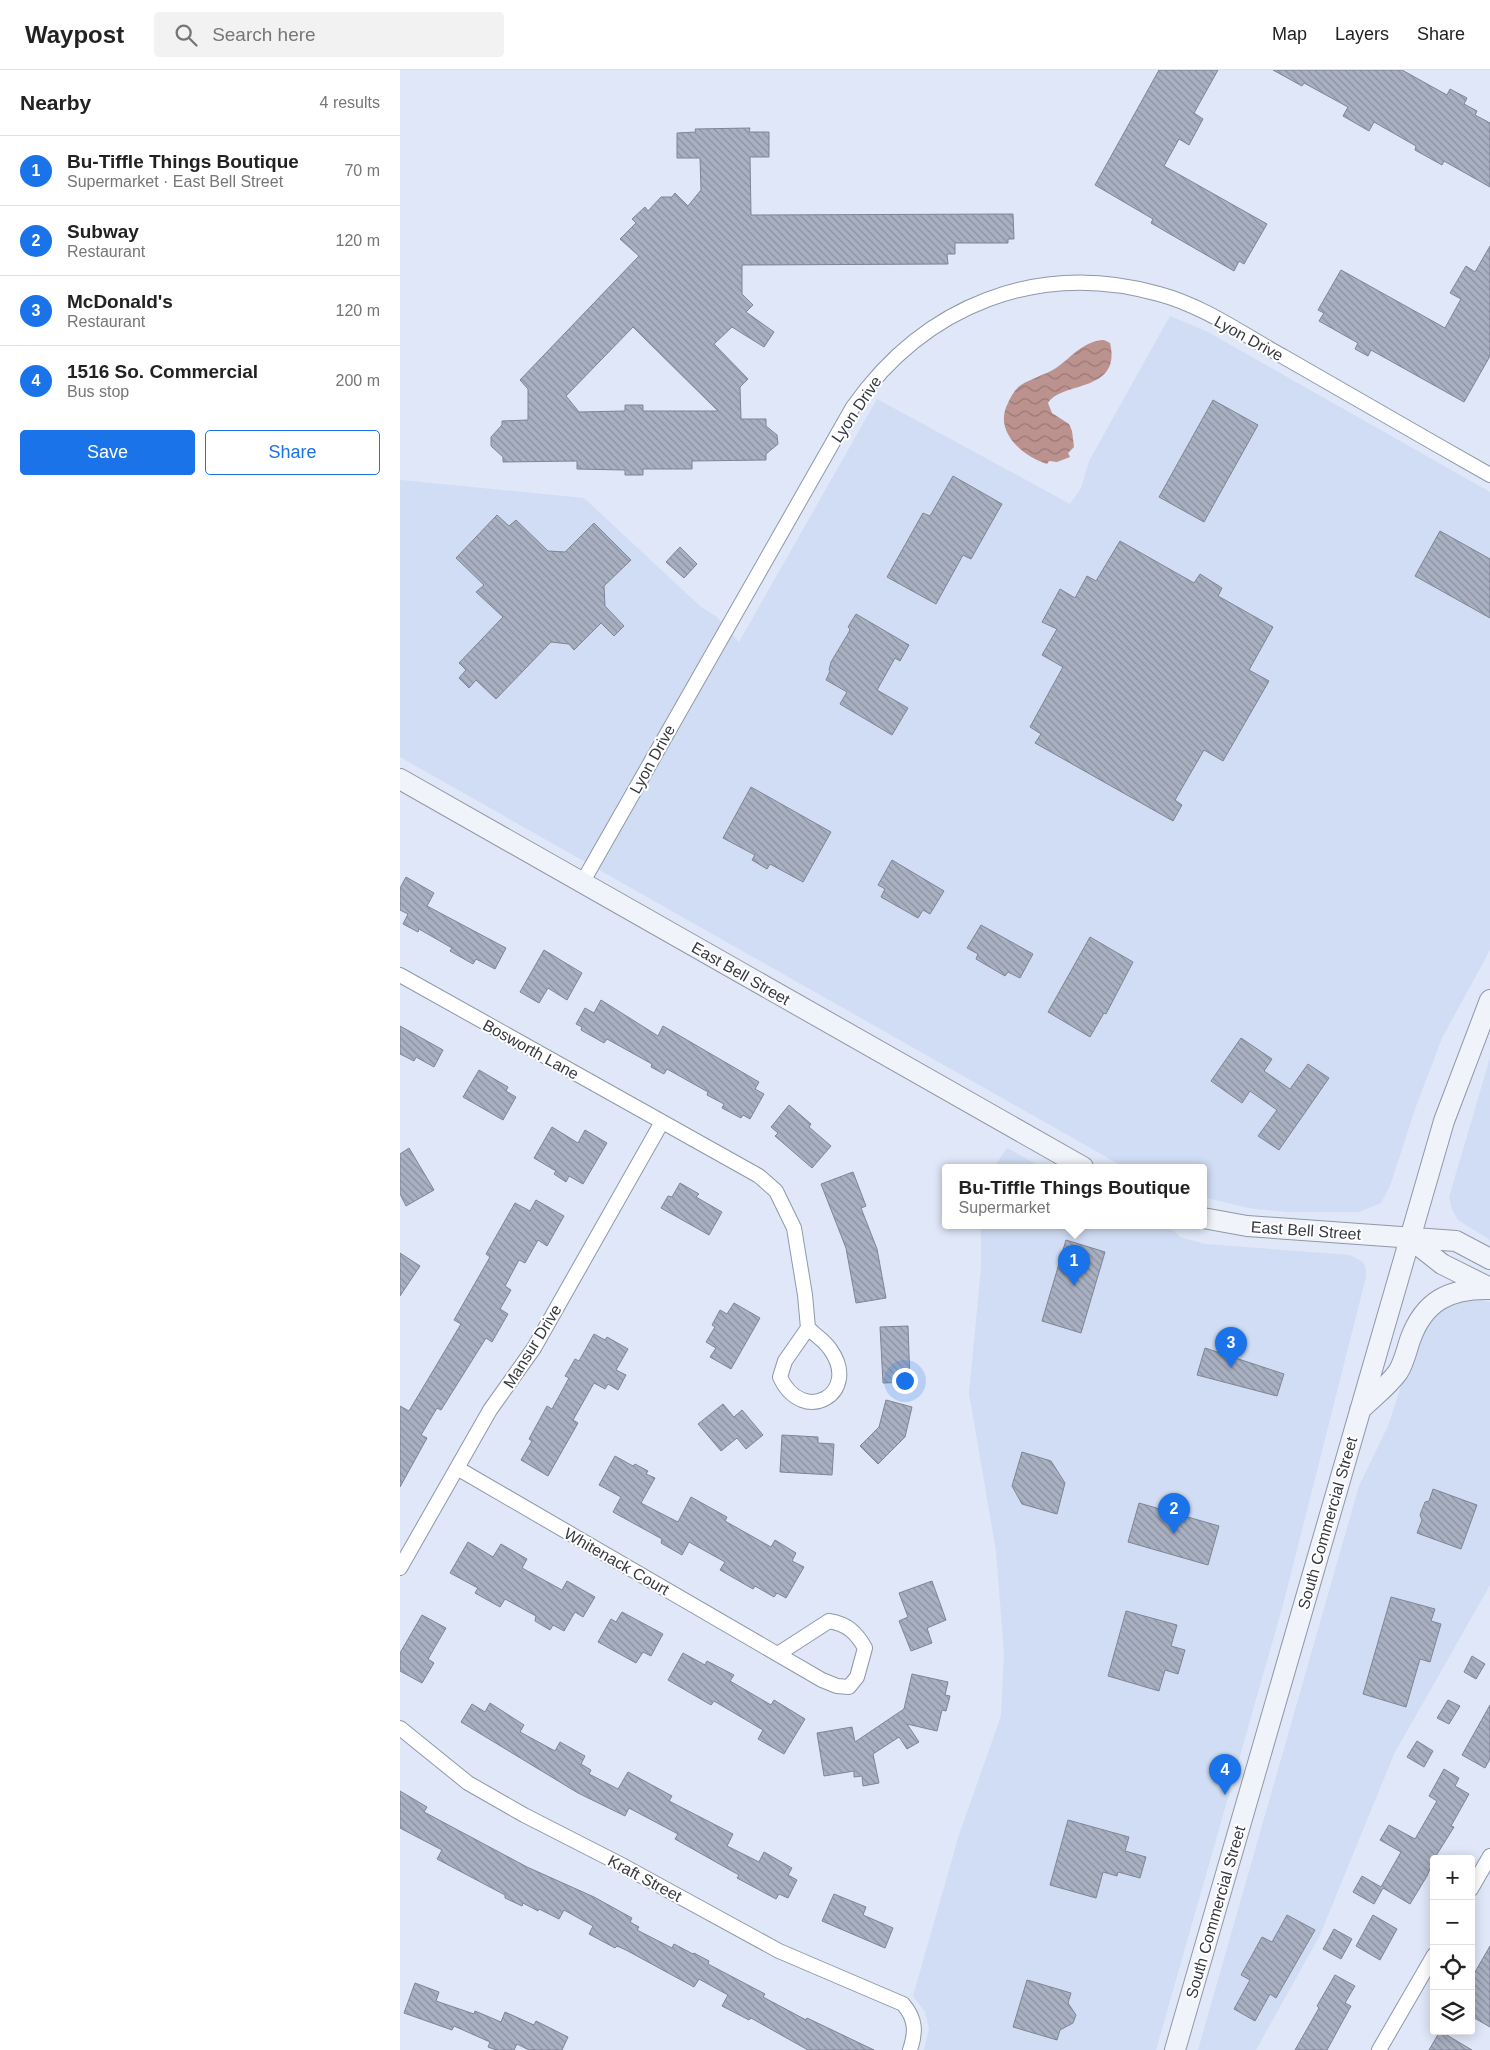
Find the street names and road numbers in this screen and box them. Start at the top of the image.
street label: Lyon Drive [1211,313,1286,364]
street label: Lyon Drive [828,373,885,445]
street label: Lyon Drive [627,722,678,797]
street label: East Bell Street [689,939,793,1009]
street label: Bosworth Lane [480,1016,582,1083]
street label: East Bell Street [1250,1218,1362,1243]
street label: Mansur Drive [500,1301,565,1391]
street label: South Commercial Street [1295,1434,1360,1611]
street label: Whitenack Court [561,1525,673,1599]
street label: South Commercial Street [1183,1823,1248,2000]
street label: Kraft Street [605,1852,685,1905]

